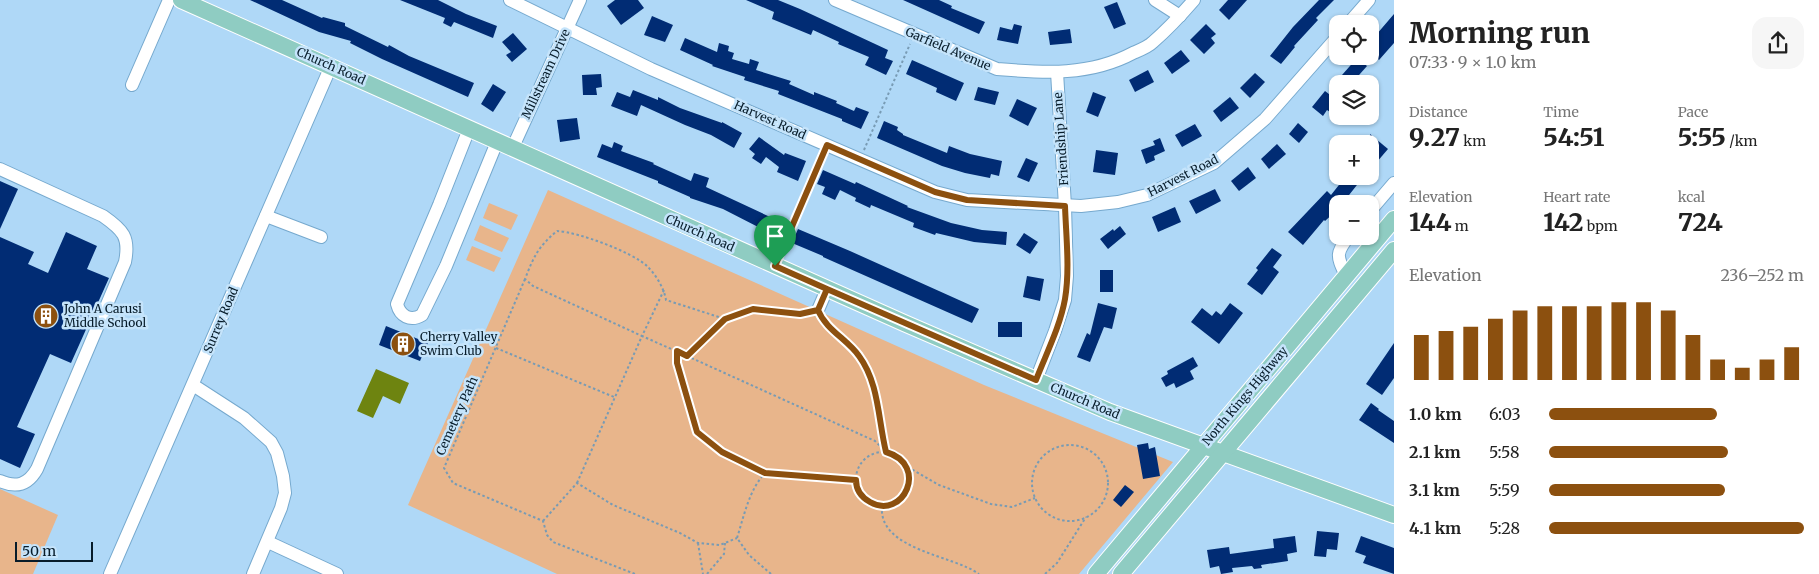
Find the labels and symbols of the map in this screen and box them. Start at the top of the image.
street label: Garfield Avenue [903,24,993,73]
street label: Millstream Drive [518,26,573,121]
street label: Church Road [294,44,368,87]
street label: Friendship Lane [1050,92,1071,186]
street label: Harvest Road [732,97,809,142]
street label: Harvest Road [1145,151,1221,200]
street label: Church Road [663,211,737,254]
pin [754,215,796,266]
street label: Surrey Road [200,285,241,355]
place label: John A Carusi Middle School [63,301,146,330]
building icon: John A Carusi Middle School [33,303,59,329]
place label: Cherry Valley Swim Club [420,329,497,358]
building icon: Cherry Valley Swim Club [390,331,416,357]
street label: North Kings Highway [1199,343,1290,448]
street label: Cemetery Path [432,374,481,458]
street label: Church Road [1048,379,1122,422]
scale bar [15,539,92,562]

